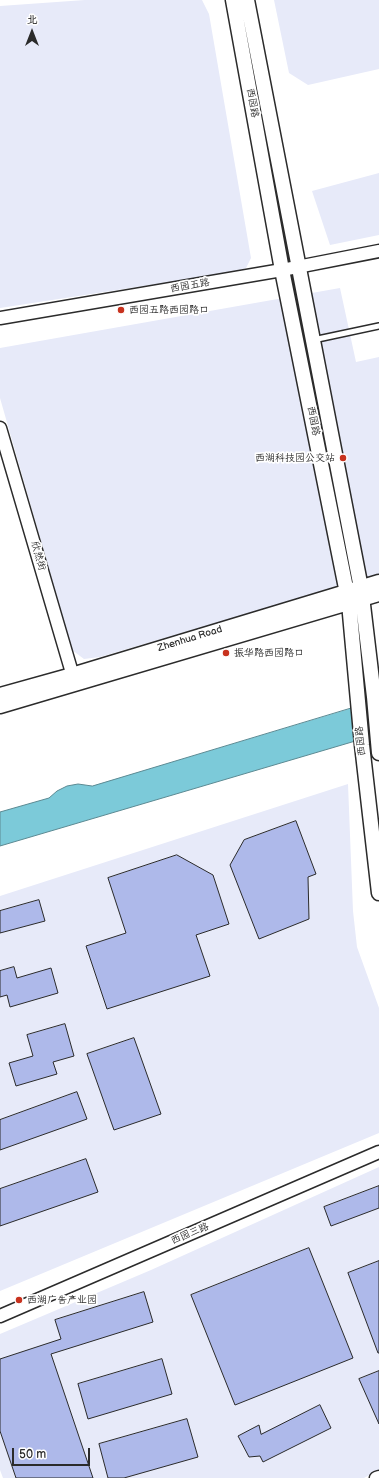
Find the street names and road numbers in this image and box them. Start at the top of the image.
street label: 西园路 [243,87,261,119]
street label: 西园五路 [169,277,211,295]
street label: 西园路 [304,405,322,437]
street label: 欣然街 [28,540,48,572]
street label: Zhenhua Road [156,623,224,655]
street label: 西园路 [353,725,369,757]
street label: 西园三路 [169,1221,211,1247]

